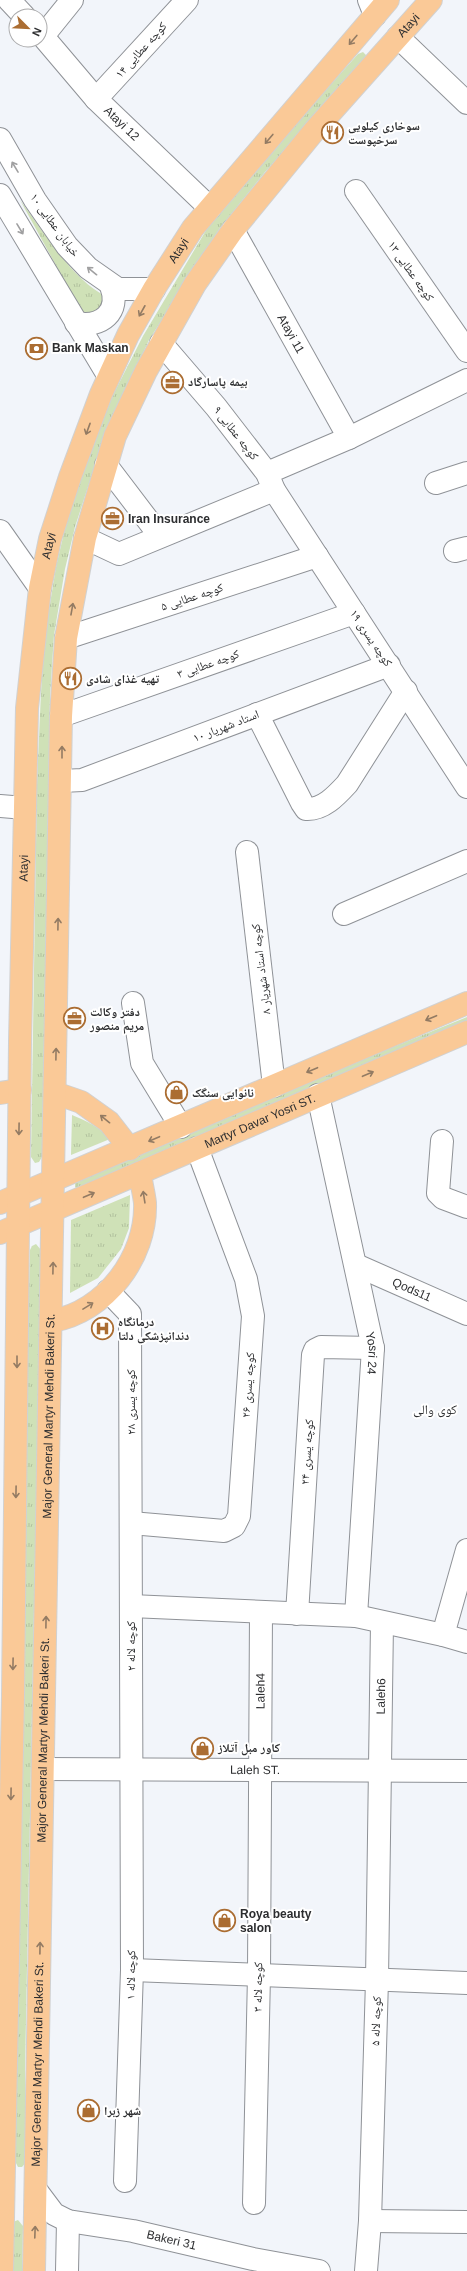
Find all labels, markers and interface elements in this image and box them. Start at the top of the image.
north arrow [8,8,48,48]
street label: Atayi [394,11,423,40]
street label: کوچه عطایی ۱۴ [112,19,170,81]
text: N [30,26,44,38]
one-way arrow [348,35,357,45]
street label: Atayi 12 [101,103,142,144]
place label: سوخاری کیلویی سرخپوست [348,119,420,147]
restaurant icon: سوخاری کیلویی سرخپوست [319,120,345,146]
one-way arrow [264,134,273,144]
one-way arrow [11,161,19,173]
street label: خیابان عطایی ۱۰ [27,191,83,260]
one-way arrow [16,223,24,234]
street label: Atayi [165,236,192,266]
street label: کوچه عطایی ۱۳ [385,238,437,304]
one-way arrow [87,267,98,276]
one-way arrow [137,304,145,316]
street label: Atayi 11 [274,312,308,356]
bank icon: Bank Maskan [23,335,49,361]
place label: Bank Maskan [52,341,129,355]
office icon: بیمه پاسارگاد [160,369,186,395]
place label: بیمه پاسارگاد [188,375,247,389]
street label: کوچه عطایی ۹ [210,403,261,463]
one-way arrow [83,422,91,434]
office icon: Iran Insurance [99,506,125,532]
place label: Iran Insurance [128,512,210,526]
street label: Atayi [39,531,59,560]
street label: کوچه عطایی ۵ [159,580,225,614]
one-way arrow [68,602,76,615]
street label: کوچه یسری ۱۹ [347,607,395,669]
street label: کوچه عطایی ۳ [175,647,241,681]
restaurant icon: تهیه غذای شادی [58,666,84,692]
place label: تهیه غذای شادی [86,672,160,687]
street label: استاد شهریار ۱۰ [191,707,261,745]
one-way arrow [58,746,66,759]
street label: Atayi [16,855,31,882]
one-way arrow [55,918,62,931]
street label: کوچه استاد شهریار ۸ [248,923,274,1015]
place label: دفتر وکالت مریم منصور [89,1005,145,1034]
office icon: دفتر وکالت مریم منصور [61,1006,87,1032]
one-way arrow [426,1015,438,1023]
one-way arrow [52,1048,60,1061]
one-way arrow [306,1067,318,1074]
one-way arrow [362,1070,374,1077]
shop icon: نانوایی سنگک [163,1080,189,1106]
place label: نانوایی سنگک [192,1086,254,1101]
street label: Martyr Davar Yosri ST. [202,1091,318,1151]
one-way arrow [100,1115,110,1124]
one-way arrow [15,1122,23,1135]
one-way arrow [149,1135,161,1143]
one-way arrow [83,1190,95,1198]
one-way arrow [140,1191,148,1204]
one-way arrow [49,1262,57,1275]
street label: Qods11 [390,1275,434,1304]
one-way arrow [82,1302,93,1310]
street label: Major General Martyr Mehdi Bakeri St. [40,1313,58,1519]
place label: درمانگاه دندانپزشکی دلتا [118,1315,189,1344]
hospital icon: درمانگاه دندانپزشکی دلتا [89,1316,115,1342]
street label: Yosri 24 [363,1330,380,1375]
street label: کوچه یسری ۲۶ [239,1352,257,1418]
one-way arrow [13,1355,21,1368]
street label: کوچه یسری ۲۸ [124,1369,138,1435]
district label: کوی والی [413,1402,458,1418]
street label: کوچه یسری ۲۴ [298,1419,316,1485]
one-way arrow [12,1485,20,1498]
one-way arrow [42,1616,50,1629]
street label: کوچه لاله ۲ [124,1621,138,1671]
street label: Major General Martyr Mehdi Bakeri St. [34,1637,52,1843]
one-way arrow [9,1657,17,1670]
street label: Laleh4 [253,1673,268,1709]
street label: Laleh6 [374,1678,388,1714]
shop icon: کاور مبل آتلاز [190,1735,216,1761]
place label: کاور مبل آتلاز [217,1741,281,1756]
street label: Laleh ST. [230,1763,280,1777]
one-way arrow [7,1787,15,1800]
place label: Roya beauty salon [240,1907,312,1935]
shop icon: Roya beauty salon [211,1908,237,1934]
one-way arrow [36,1942,44,1955]
street label: کوچه لاله ۱ [124,1950,138,2000]
street label: Major General Martyr Mehdi Bakeri St. [29,1961,46,2167]
street label: کوچه لاله ۳ [251,1962,265,2012]
street label: کوچه لاله ۵ [368,1996,384,2046]
shop icon: شهر زبرا [76,2098,102,2124]
place label: شهر زبرا [104,2104,141,2118]
one-way arrow [31,2226,39,2239]
street label: Bakeri 31 [145,2227,198,2253]

